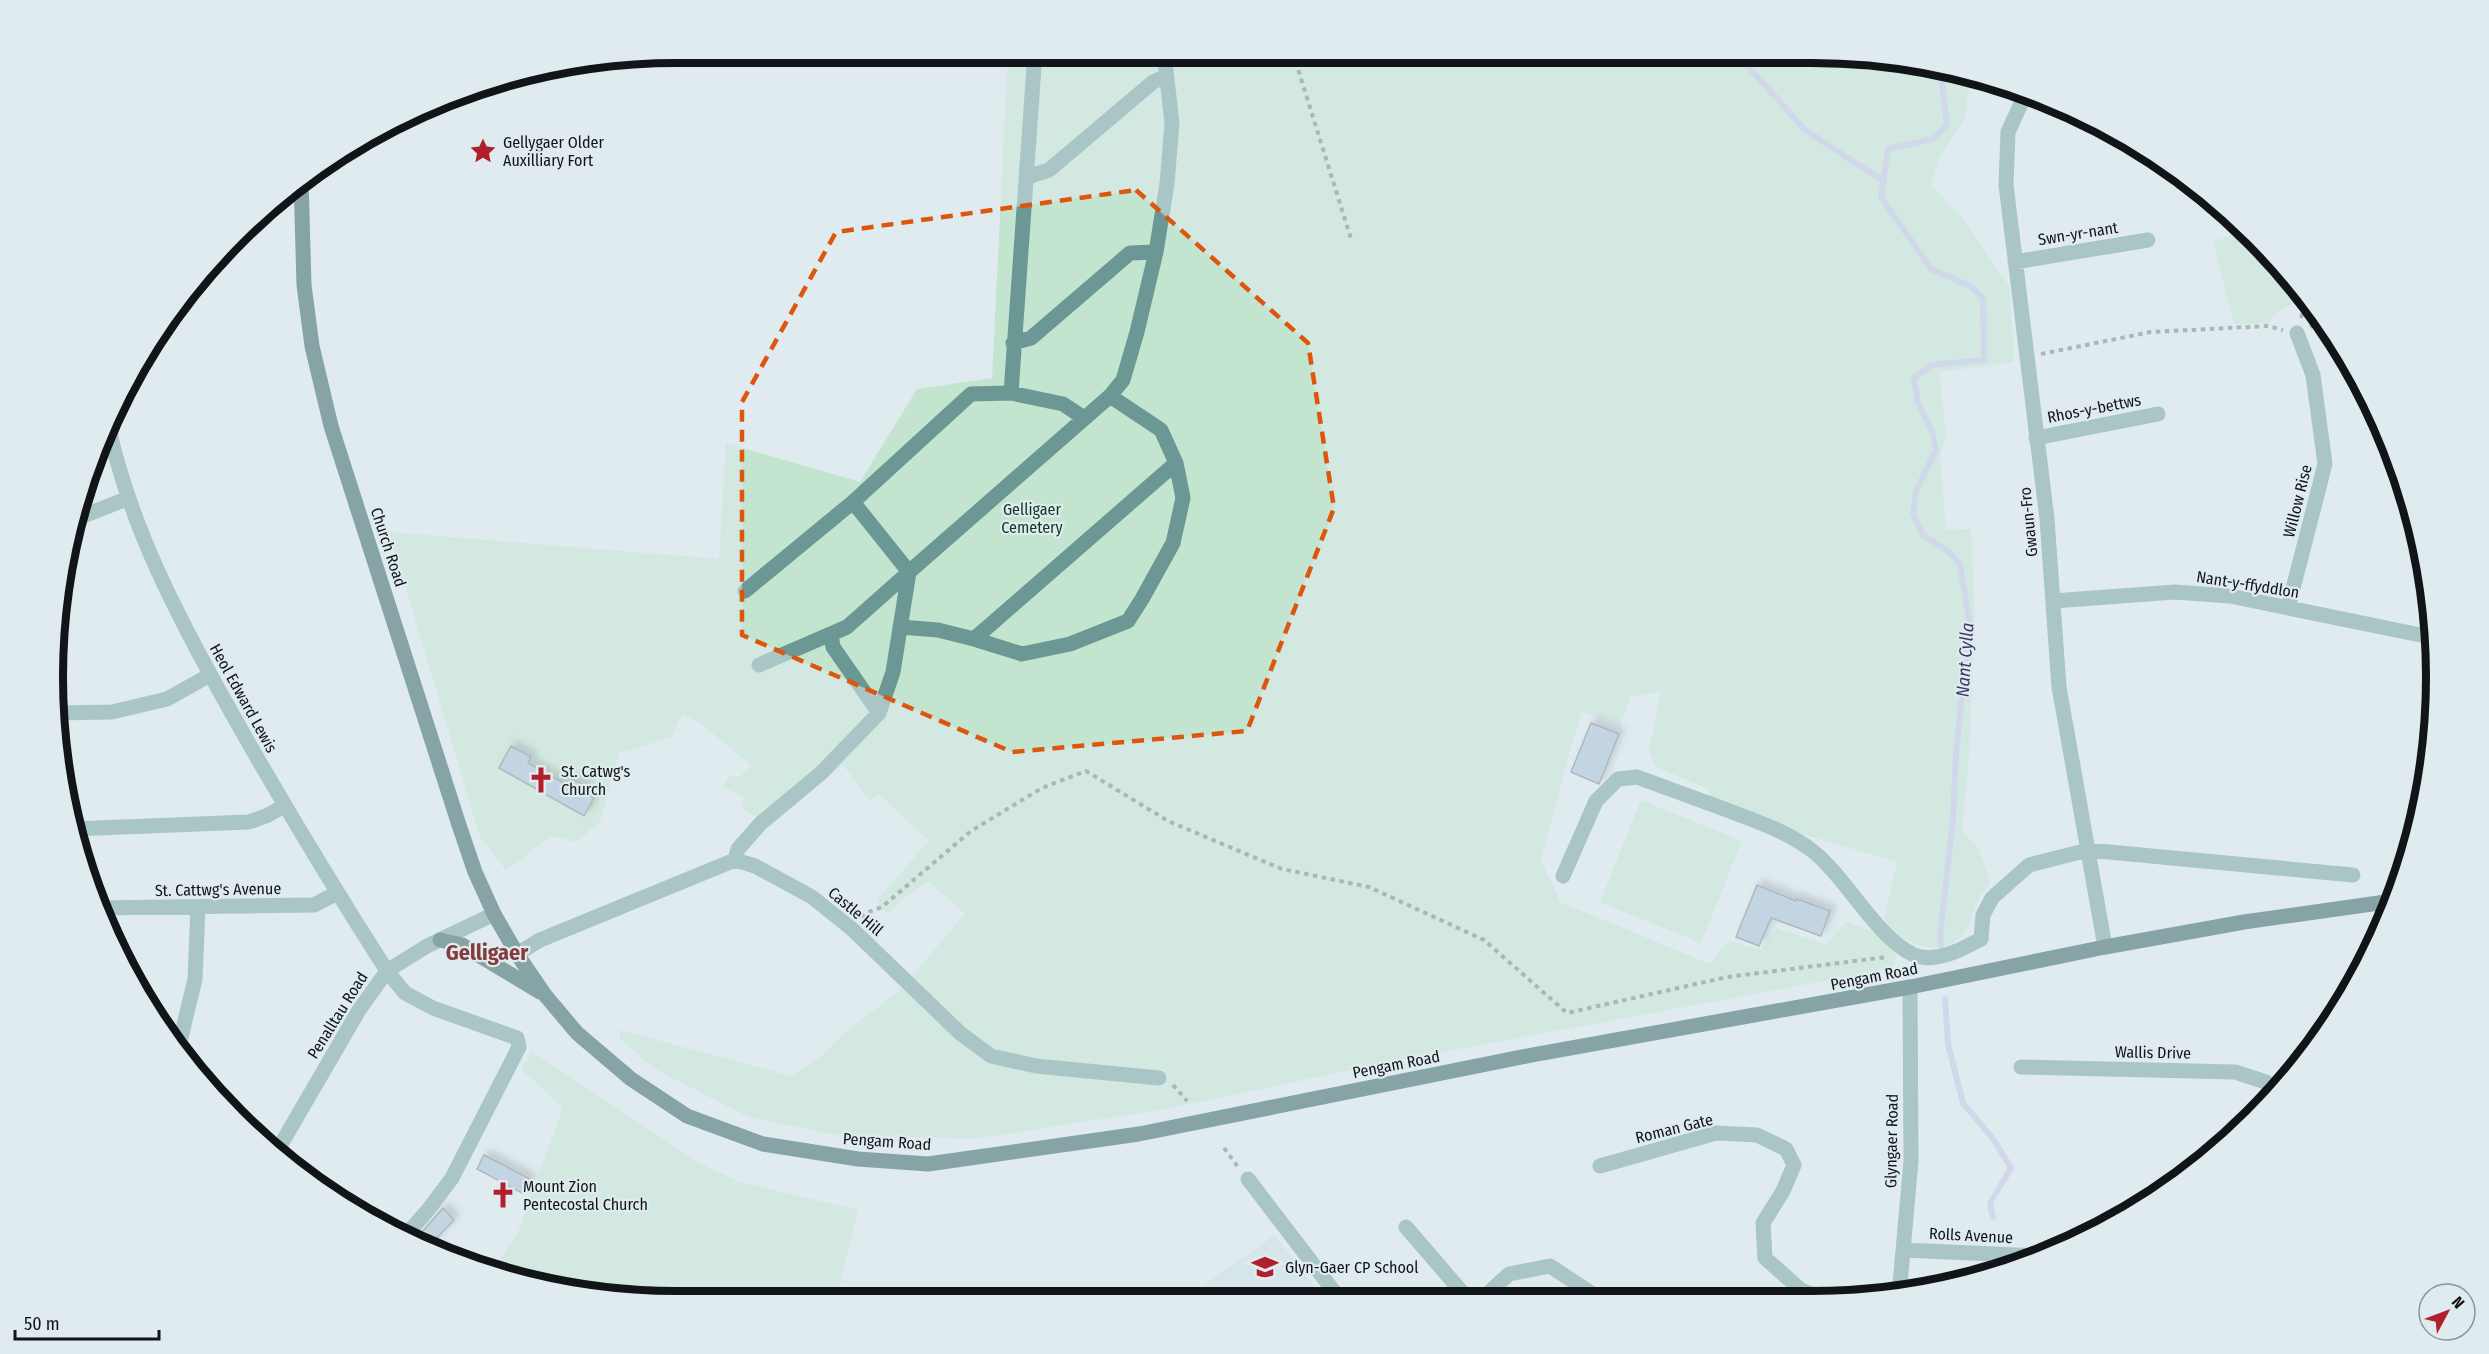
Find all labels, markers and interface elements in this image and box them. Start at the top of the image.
place label: Gellygaer Older Auxilliary Fort [503,133,604,170]
place icon: Gellygaer Older Auxilliary Fort [468,136,498,166]
street label: Swn-yr-nant [2037,218,2120,249]
street label: Rhos-y-bettws [2046,390,2143,427]
street label: Willow Rise [2279,463,2316,540]
street label: Gwaun-Fro [2015,486,2042,558]
park label: Gelligaer Cemetery [1001,500,1064,537]
street label: Church Road [367,505,410,589]
street label: Nant-y-ffyddlon [2195,567,2301,602]
water label: Nant Cylla [1951,622,1979,698]
street label: Heol Edward Lewis [206,641,281,756]
place label: St. Catwg's Church [561,762,630,799]
church icon: St. Catwg's Church [526,765,556,795]
street label: St. Cattwg's Avenue [155,879,281,900]
street label: Castle Hill [824,883,887,940]
district label: Gelligaer [446,939,529,966]
street label: Pengam Road [1829,959,1919,994]
street label: Penalltau Road [303,968,372,1062]
street label: Wallis Drive [2115,1042,2191,1063]
street label: Pengam Road [1351,1047,1441,1082]
street label: Glyngaer Road [1881,1094,1902,1188]
street label: Roman Gate [1633,1110,1715,1147]
street label: Pengam Road [842,1129,932,1154]
place label: Mount Zion Pentecostal Church [523,1177,648,1214]
church icon: Mount Zion Pentecostal Church [488,1180,518,1210]
street label: Rolls Avenue [1929,1224,2014,1247]
school or university icon: Glyn-Gaer CP School [1250,1252,1280,1282]
place label: Glyn-Gaer CP School [1285,1258,1419,1277]
north arrow [2417,1282,2477,1342]
text: N [2448,1293,2468,1312]
scale bar [15,1303,159,1341]
text: 50 m [24,1313,60,1335]

